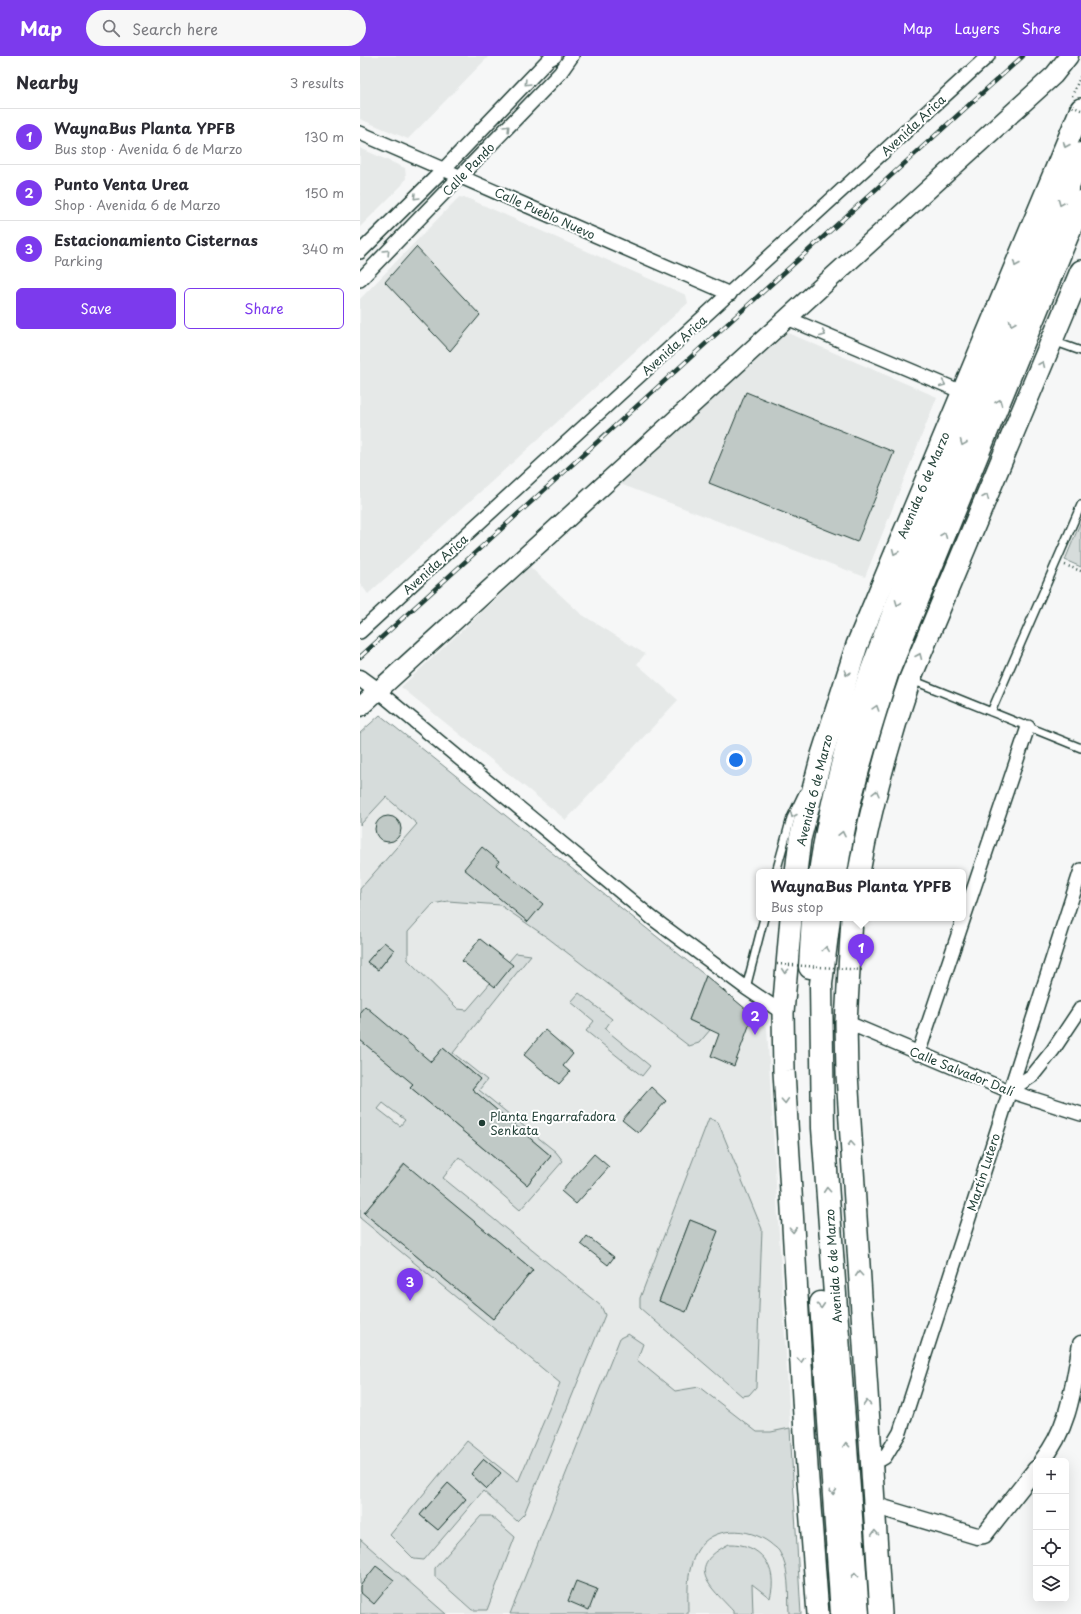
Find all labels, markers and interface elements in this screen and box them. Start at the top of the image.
search box [86,10,366,46]
text: Map [20,14,62,42]
icon: search [100,17,122,39]
text: Search here [132,17,218,40]
text: Map [903,18,933,39]
text: Layers [955,18,1000,39]
text: Share [1022,18,1061,39]
text: Nearby [16,69,78,95]
text: 3 results [290,73,344,92]
one-way arrow [524,78,532,86]
street label: Avenida Arica [877,90,950,160]
text: WaynaBus Planta YPFB [54,116,235,139]
one-way arrow [502,125,510,133]
text: 1 [26,127,32,146]
text: 130 m [305,127,344,146]
street label: Calle Pando [438,138,498,200]
text: Bus stop · Avenida 6 de Marzo [54,139,242,158]
one-way arrow [1063,140,1071,148]
text: Punto Venta Urea [54,172,189,195]
text: 2 [24,183,34,202]
text: 150 m [305,183,344,202]
street label: Calle Pueblo Nuevo [492,183,599,243]
one-way arrow [413,192,421,200]
text: Shop · Avenida 6 de Marzo [54,195,220,214]
one-way arrow [1058,198,1066,206]
text: Estacionamiento Cisternas [54,228,258,251]
text: 3 [25,239,33,258]
text: 340 m [301,239,344,258]
one-way arrow [382,249,390,257]
text: Parking [54,251,103,270]
one-way arrow [1012,261,1020,268]
button: Save [16,288,176,329]
button: Share [184,288,344,329]
street label: Avenida Arica [637,310,711,379]
one-way arrow [1008,319,1016,326]
one-way arrow [820,329,827,337]
one-way arrow [1037,361,1045,369]
one-way arrow [938,379,946,387]
one-way arrow [994,398,1002,405]
street label: Avenida 6 de Marzo [892,429,954,541]
one-way arrow [959,440,967,447]
one-way arrow [981,494,989,502]
street label: Avenida Arica [398,529,472,598]
one-way arrow [939,532,947,540]
one-way arrow [892,548,900,556]
one-way arrow [894,599,902,606]
one-way arrow [915,652,923,659]
one-way arrow [843,669,852,676]
one-way arrow [871,705,880,712]
street label: Avenida 6 de Marzo [791,732,837,848]
your location [726,750,746,770]
one-way arrow [871,790,880,797]
one-way arrow [789,812,797,819]
one-way arrow [838,830,846,837]
popup [756,869,966,921]
text: WaynaBus Planta YPFB [770,874,952,897]
text: Bus stop [770,897,823,916]
pin: 1 [848,934,874,967]
one-way arrow [821,945,830,952]
one-way arrow [781,968,790,974]
pin: 2 [742,1002,768,1035]
street label: Calle Salvador Dalí [907,1042,1017,1100]
one-way arrow [781,1098,790,1104]
place label: Planta Engarrafadora Senkata [490,1107,616,1139]
marker: Planta Engarrafadora Senkata [477,1118,487,1128]
street label: Martín Lutero [962,1130,1004,1213]
one-way arrow [846,1141,855,1147]
one-way arrow [823,1187,832,1193]
street label: Avenida 6 de Marzo [820,1208,846,1324]
one-way arrow [789,1227,797,1233]
pin: 3 [397,1268,423,1301]
one-way arrow [854,1271,863,1277]
one-way arrow [816,1303,825,1309]
one-way arrow [797,1357,805,1363]
one-way arrow [863,1400,871,1406]
one-way arrow [842,1442,851,1448]
map controls [1033,1458,1069,1602]
button: + [1033,1458,1069,1494]
one-way arrow [829,1489,838,1495]
button: − [1033,1494,1069,1530]
one-way arrow [871,1530,880,1536]
button: locate [1033,1530,1069,1566]
button: layers [1033,1566,1069,1602]
one-way arrow [851,1572,860,1578]

